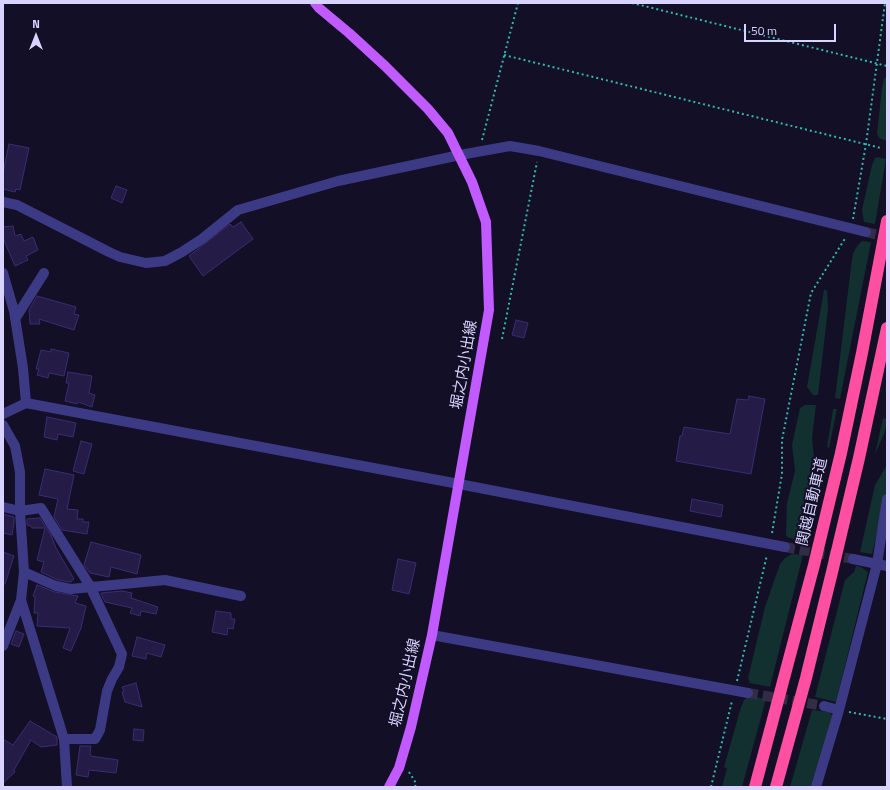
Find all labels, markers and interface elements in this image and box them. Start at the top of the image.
north arrow [16,16,56,56]
text: N [32,16,40,32]
scale bar [746,16,838,42]
text: 50 m [751,21,777,40]
street label: 堀之内小出線 [448,319,482,411]
street label: 関越自動車道 [794,456,832,548]
street label: 堀之内小出線 [387,637,425,729]

